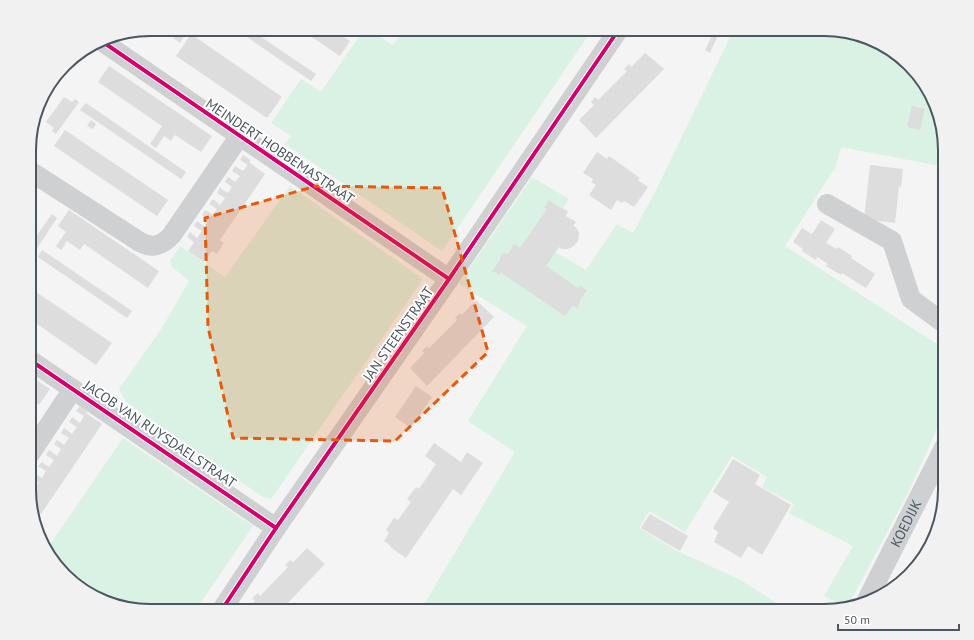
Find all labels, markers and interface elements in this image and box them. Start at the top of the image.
street label: MEINDERT HOBBEMASTRAAT [202,94,358,208]
street label: JAN STEENSTRAAT [358,283,437,386]
street label: JACOB VAN RUYSDAELSTRAAT [79,376,240,492]
street label: KOEDIJK [886,496,926,550]
scale bar [838,606,959,632]
text: 50 m [844,612,870,627]

